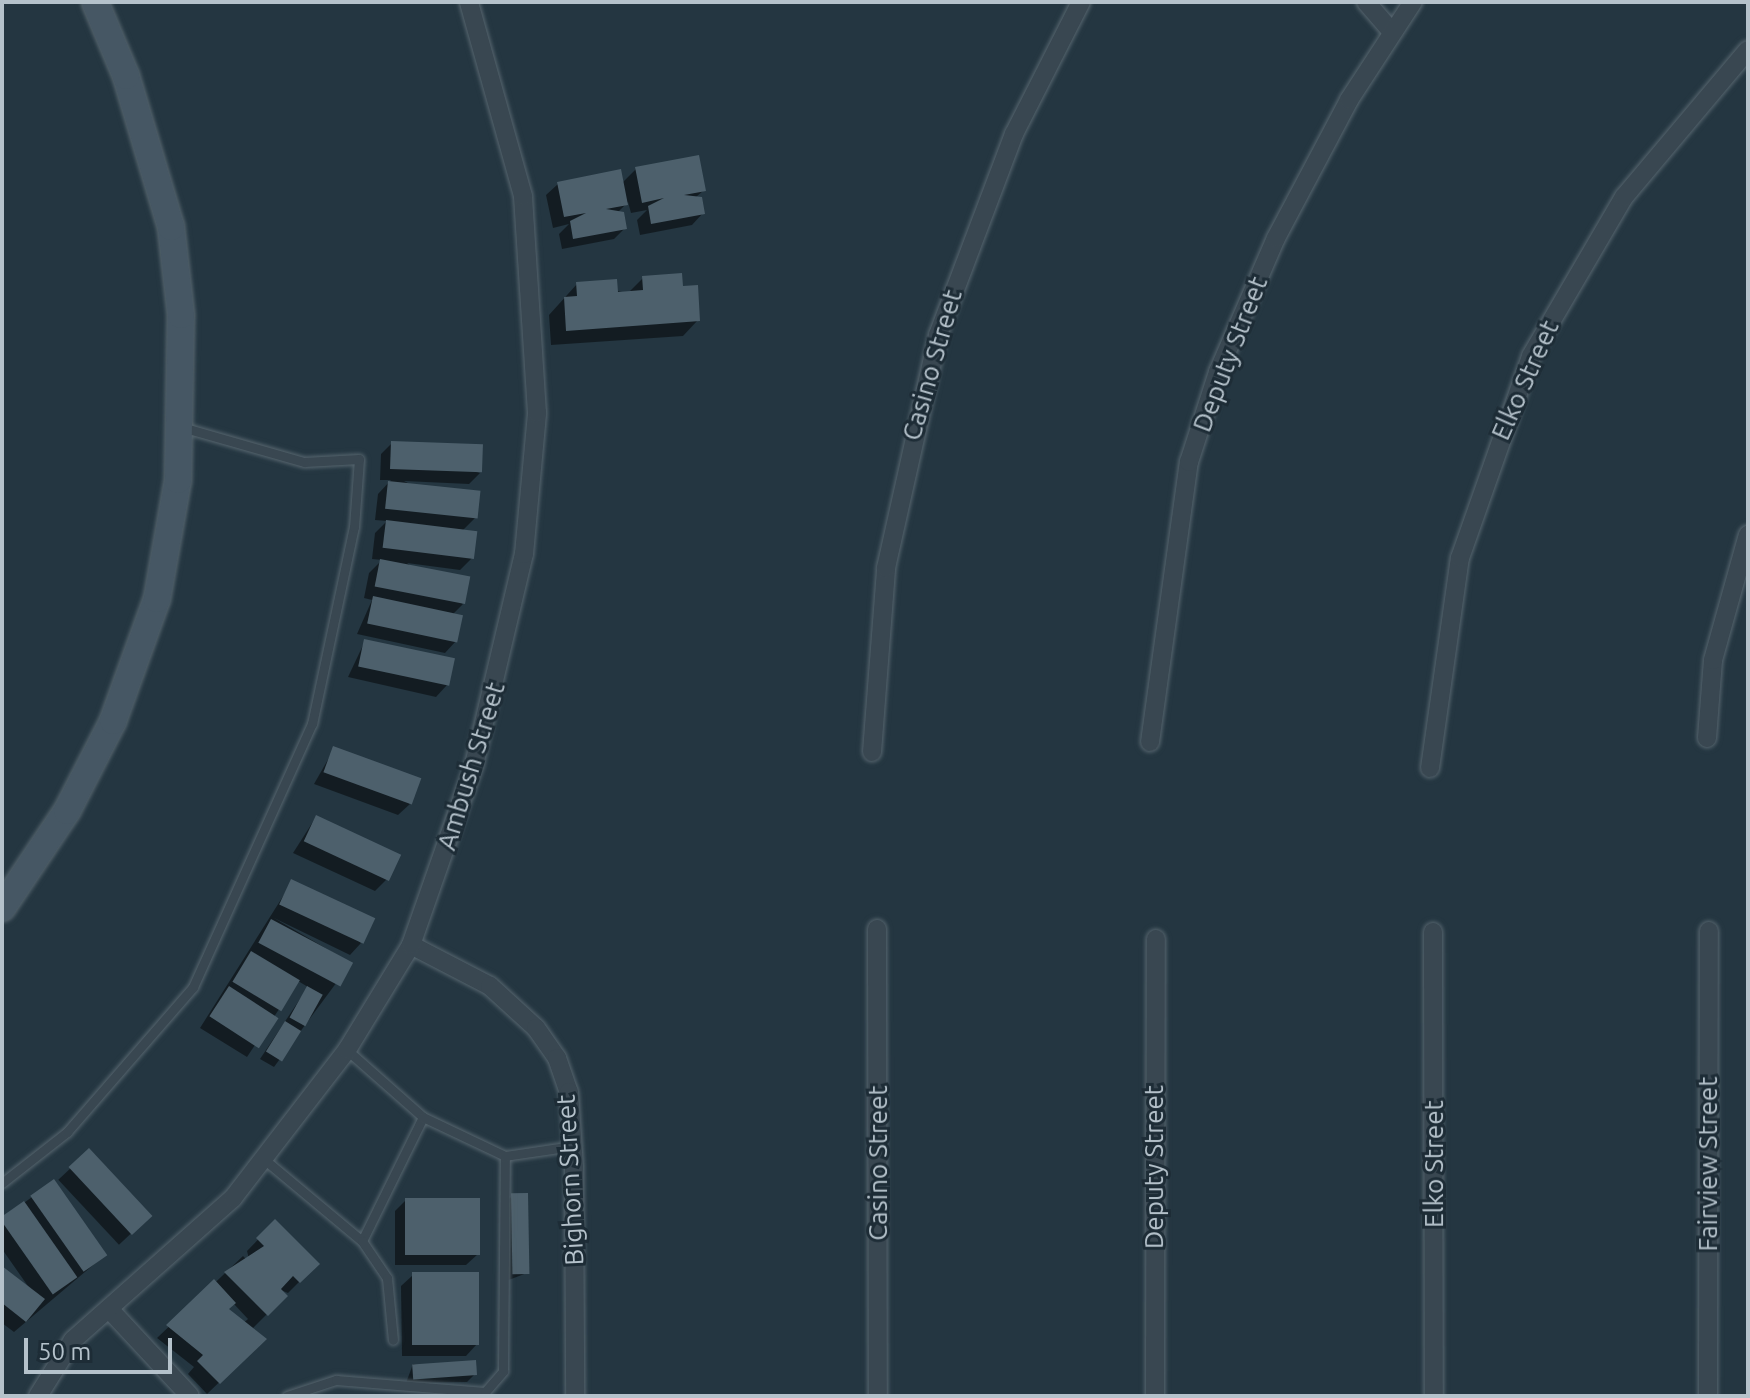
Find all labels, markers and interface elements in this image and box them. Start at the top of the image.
street label: Deputy Street [1186,272,1274,436]
street label: Casino Street [896,286,968,444]
street label: Elko Street [1485,315,1565,445]
street label: Ambush Street [431,678,511,854]
street label: Fairview Street [1692,1077,1724,1251]
street label: Casino Street [862,1085,894,1241]
street label: Deputy Street [1138,1085,1170,1249]
street label: Bighorn Street [550,1094,590,1266]
street label: Elko Street [1418,1100,1450,1228]
scale bar [28,1322,176,1372]
text: 50 m [38,1338,91,1365]

